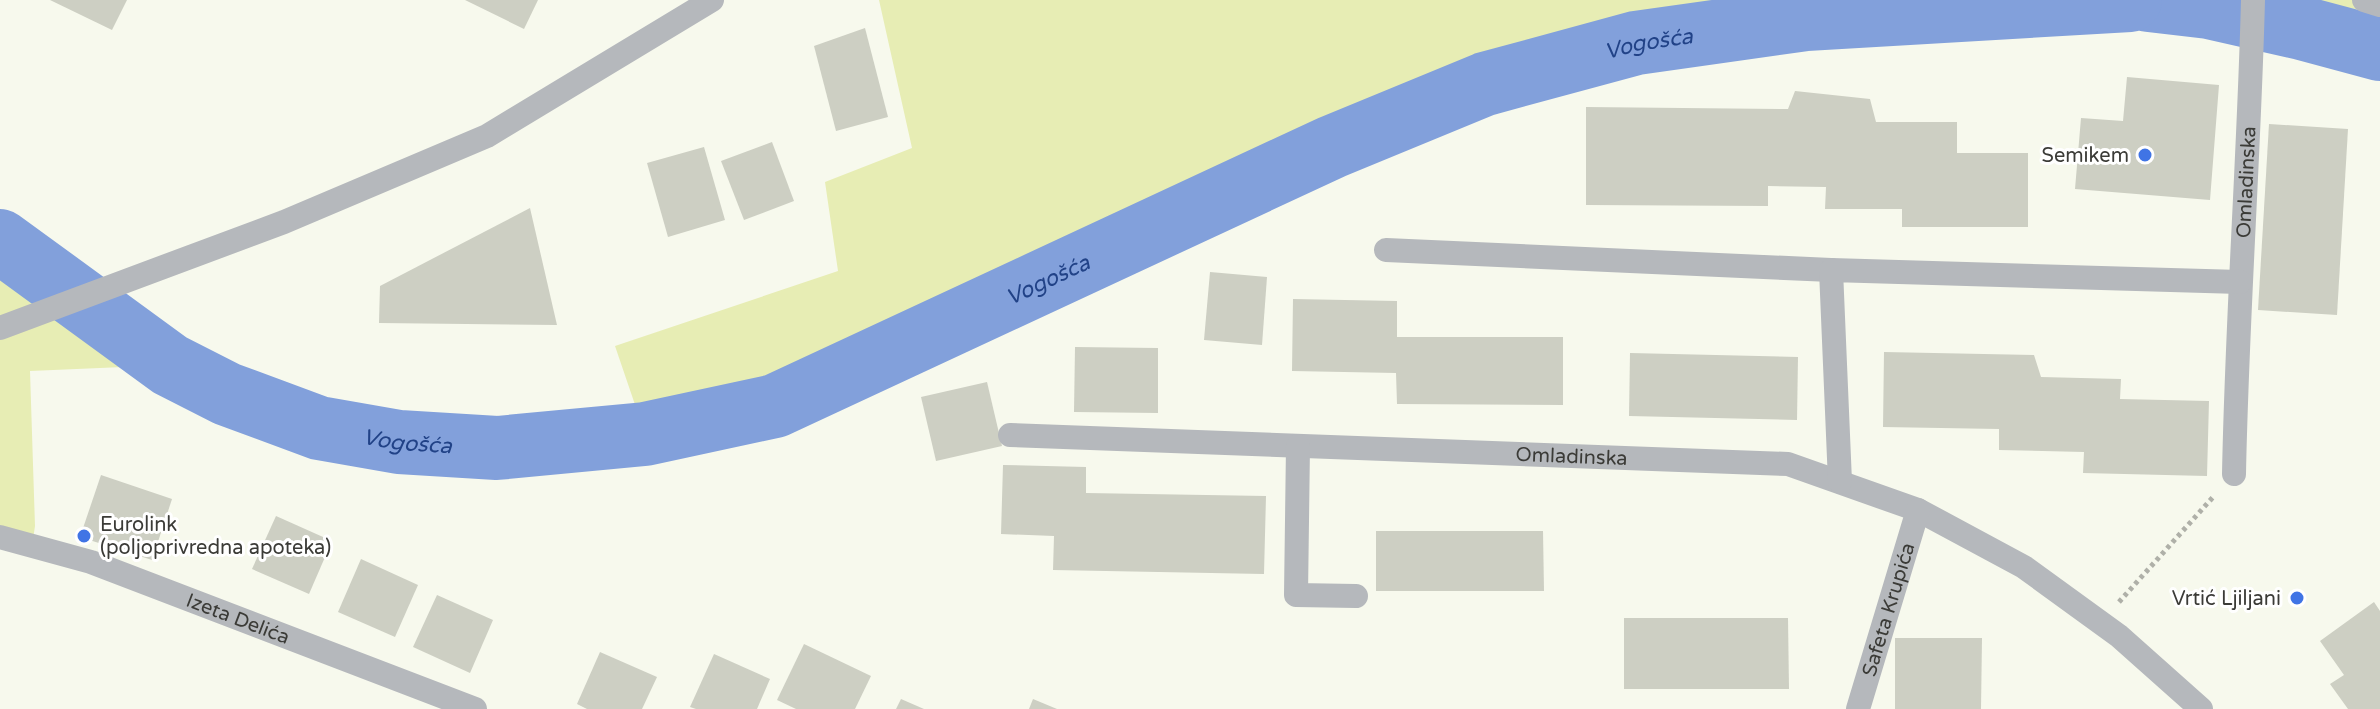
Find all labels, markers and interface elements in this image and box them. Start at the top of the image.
water label: Vogošća [1602,23,1695,65]
street label: Omladinska [2232,126,2261,239]
place label: Semikem [2042,144,2129,168]
marker: Semikem [2136,146,2154,164]
water label: Vogošća [1002,249,1094,311]
water label: Vogošća [361,424,453,459]
street label: Omladinska [1515,443,1628,471]
place label: Eurolink (poljoprivredna apoteka) [100,513,331,560]
marker: Eurolink (poljoprivredna apoteka) [75,527,93,545]
street label: Safeta Krupića [1857,540,1920,680]
place label: Vrtić Ljiljani [2172,587,2281,611]
street label: Izeta Delića [183,589,293,650]
marker: Vrtić Ljiljani [2288,589,2306,607]

